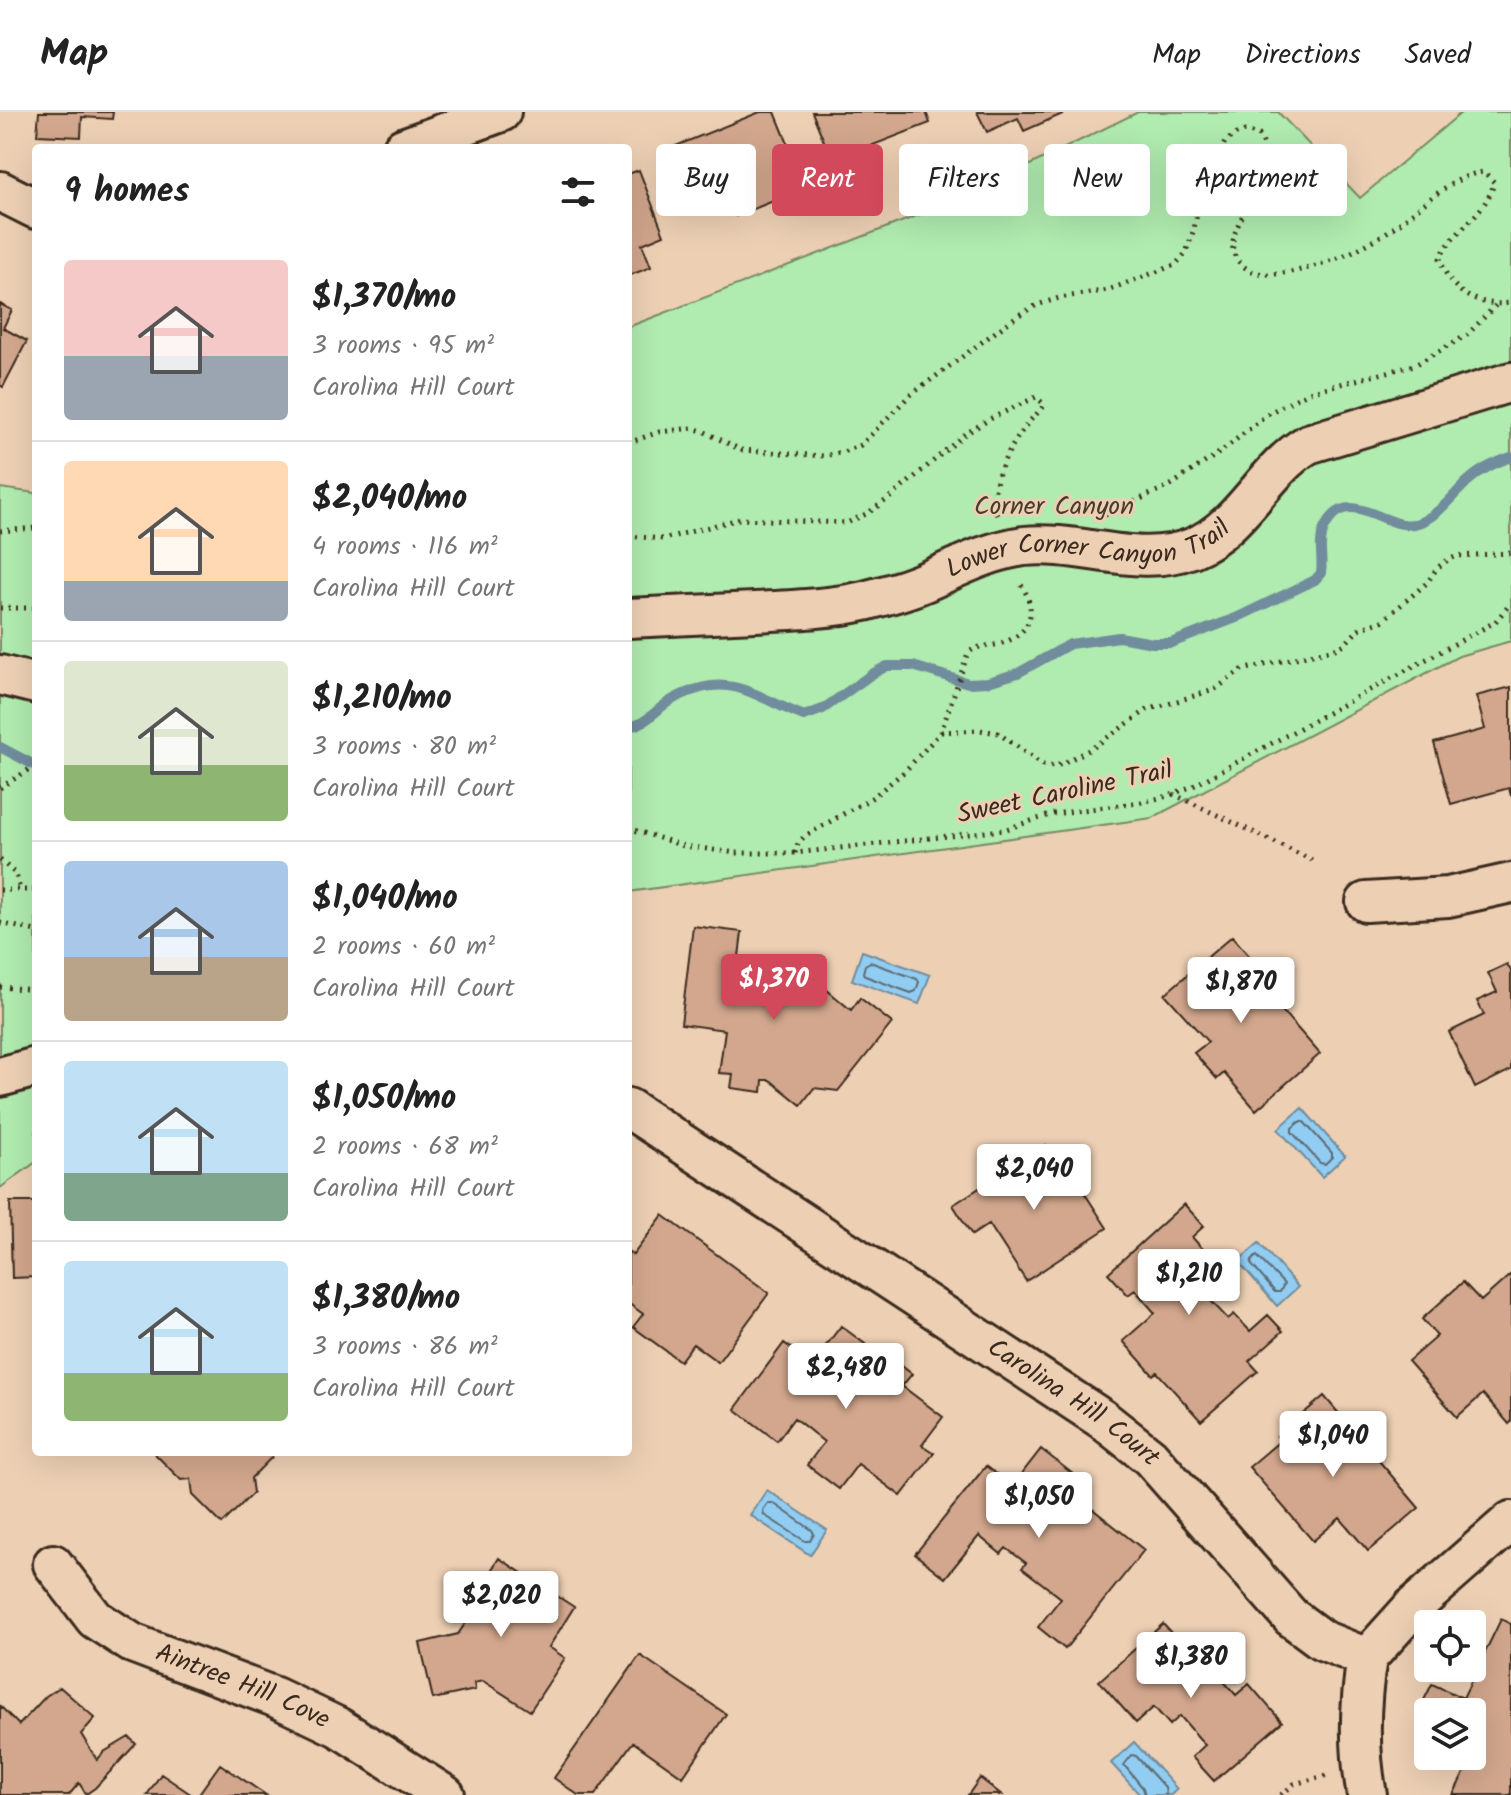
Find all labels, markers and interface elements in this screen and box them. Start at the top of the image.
text: Map [40,25,109,85]
text: Map [1152,33,1201,78]
text: Directions [1245,33,1361,78]
text: Saved [1405,33,1471,78]
chip: Buy [656,144,756,216]
chip: Rent [772,144,883,216]
chip: Filters [899,144,1028,216]
chip: New [1044,144,1150,216]
chip: Apartment [1166,144,1347,216]
text: 9 homes [64,165,189,219]
icon: filters [556,170,600,214]
text: $1,370/mo [312,271,456,325]
icon: home [128,292,224,388]
text: 3 rooms · 95 m² [312,325,494,367]
text: Carolina Hill Court [312,367,515,409]
text: $2,040/mo [312,472,467,526]
park label: Corner Canyon [974,486,1134,528]
icon: home [128,493,224,589]
street label: Lower Corner Canyon Trail [939,509,1241,591]
text: 4 rooms · 116 m² [312,526,498,568]
text: Carolina Hill Court [312,568,515,610]
text: $1,210/mo [312,672,452,726]
icon: home [128,693,224,789]
text: 3 rooms · 80 m² [312,726,496,768]
street label: Sweet Caroline Trail [953,750,1177,836]
text: Carolina Hill Court [312,768,515,810]
text: $1,040/mo [312,872,458,926]
icon: home [128,893,224,989]
text: 2 rooms · 60 m² [312,926,495,968]
pin: $1,370 [709,954,839,1022]
pin: $1,870 [1176,957,1306,1025]
text: $1,370 [739,959,809,1001]
text: $1,870 [1205,962,1277,1004]
text: Carolina Hill Court [312,968,515,1010]
text: $1,050/mo [312,1072,456,1126]
icon: home [128,1093,224,1189]
text: 2 rooms · 68 m² [312,1126,498,1168]
pin: $2,040 [969,1144,1099,1212]
text: $2,040 [995,1149,1073,1191]
text: Carolina Hill Court [312,1168,515,1210]
pin: $1,210 [1124,1249,1254,1317]
text: $1,210 [1156,1254,1222,1296]
text: $1,380/mo [312,1272,460,1326]
icon: home [128,1293,224,1389]
text: 3 rooms · 86 m² [312,1326,497,1368]
street label: Carolina Hill Court [978,1328,1171,1477]
pin: $2,480 [781,1343,911,1411]
text: $2,480 [806,1348,886,1390]
text: Carolina Hill Court [312,1368,515,1410]
pin: $1,040 [1268,1411,1398,1479]
text: $1,040 [1298,1416,1368,1458]
pin: $1,050 [974,1472,1104,1540]
text: $1,050 [1004,1477,1074,1519]
pin: $2,020 [436,1571,566,1639]
text: $2,020 [461,1576,541,1618]
map controls [1414,1610,1486,1770]
button: locate [1414,1610,1486,1682]
pin: $1,380 [1126,1632,1256,1700]
street label: Aintree Hill Cove [149,1633,337,1741]
text: $1,380 [1155,1637,1227,1679]
button: layers [1414,1698,1486,1770]

